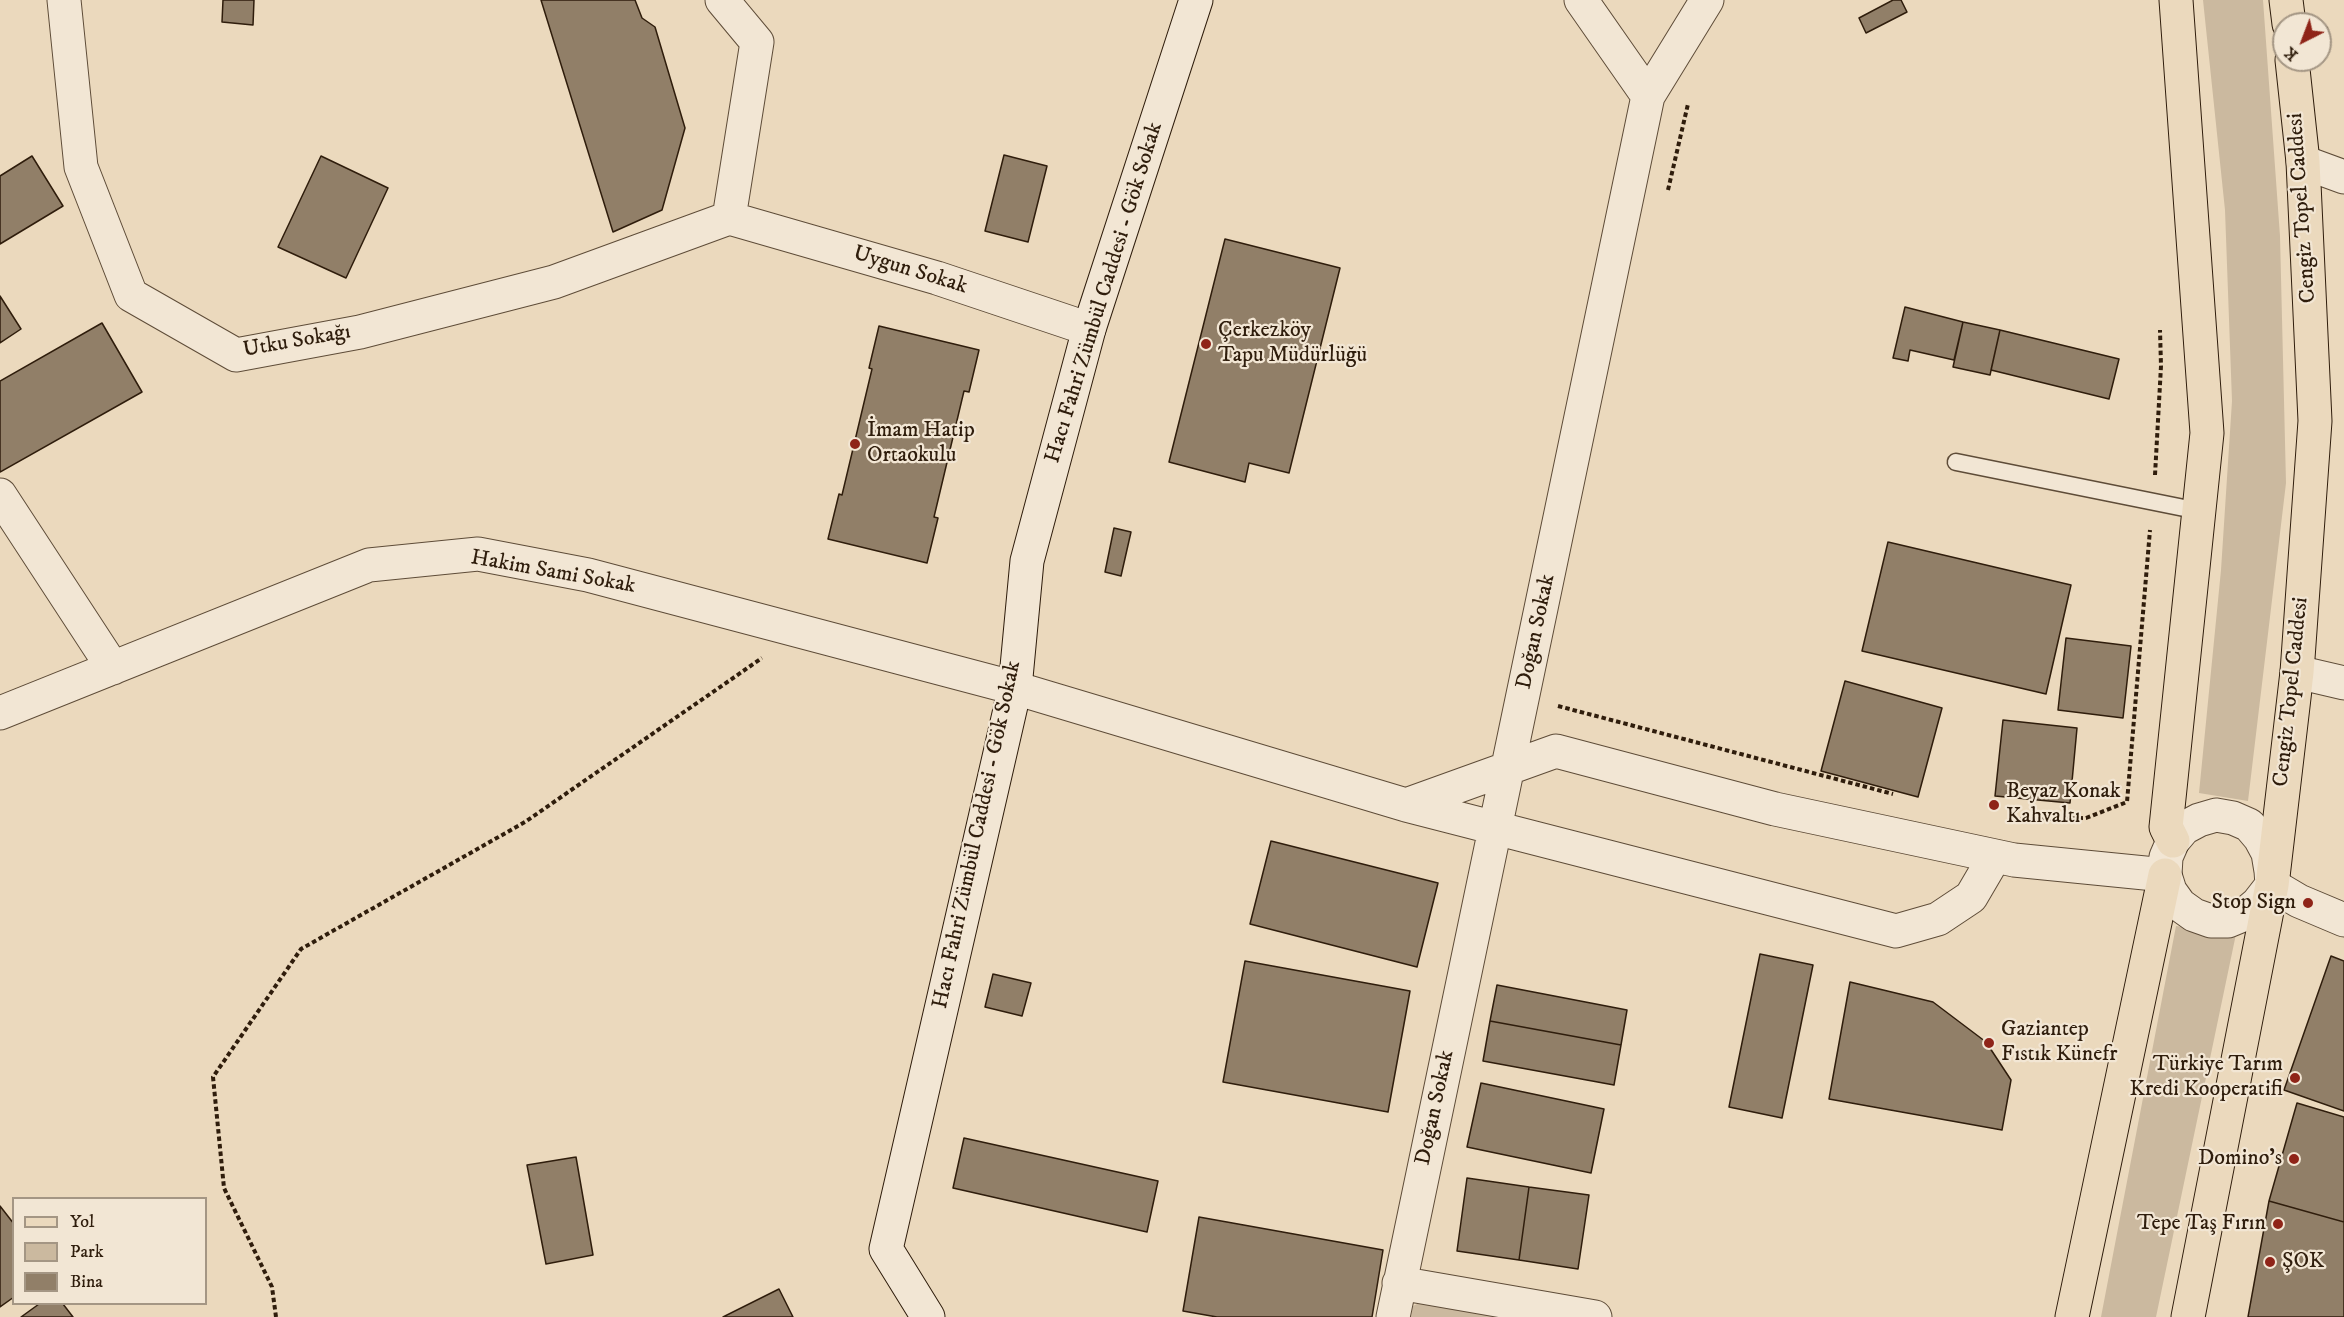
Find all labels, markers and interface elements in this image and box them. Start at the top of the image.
north arrow [2272,12,2332,72]
text: K [2280,43,2302,65]
street label: Cengiz Topel Caddesi [2283,112,2323,304]
street label: Hacı Fahri Zümbül Caddesi - Gök Sokak [1041,119,1169,467]
street label: Uygun Sokak [850,241,970,301]
place label: Çerkezköy Tapu Müdürlüğü [1218,318,1367,370]
street label: Utku Sokağı [241,320,353,364]
marker: Çerkezköy Tapu Müdürlüğü [1199,337,1213,351]
place label: İmam Hatip Ortaokulu [867,418,975,470]
marker: İmam Hatip Ortaokulu [848,437,862,451]
street label: Hakim Sami Sokak [469,546,637,600]
street label: Doğan Sokak [1512,572,1562,692]
street label: Cengiz Topel Caddesi [2269,596,2315,788]
street label: Hacı Fahri Zümbül Caddesi - Gök Sokak [928,659,1028,1011]
place label: Beyaz Konak Kahvaltı [2006,779,2121,830]
marker: Beyaz Konak Kahvaltı [1987,798,2001,812]
place label: Stop Sign [2212,890,2296,916]
marker: Stop Sign [2301,896,2315,910]
place label: Gaziantep Fıstık Künefr [2001,1017,2117,1068]
marker: Gaziantep Fıstık Künefr [1982,1036,1996,1050]
street label: Doğan Sokak [1411,1048,1461,1168]
place label: Türkiye Tarım Kredi Kooperatifi [2129,1052,2283,1104]
marker: Türkiye Tarım Kredi Kooperatifi [2288,1071,2302,1085]
place label: Domino's [2198,1146,2282,1172]
marker: Domino's [2287,1152,2301,1166]
legend [12,1197,207,1305]
text: Yol [70,1211,94,1233]
place label: Tepe Taş Fırın [2137,1211,2266,1237]
marker: Tepe Taş Fırın [2271,1217,2285,1231]
text: Park [70,1241,104,1263]
place label: ŞOK [2282,1249,2324,1275]
marker: ŞOK [2263,1255,2277,1269]
text: Bina [70,1271,103,1293]

